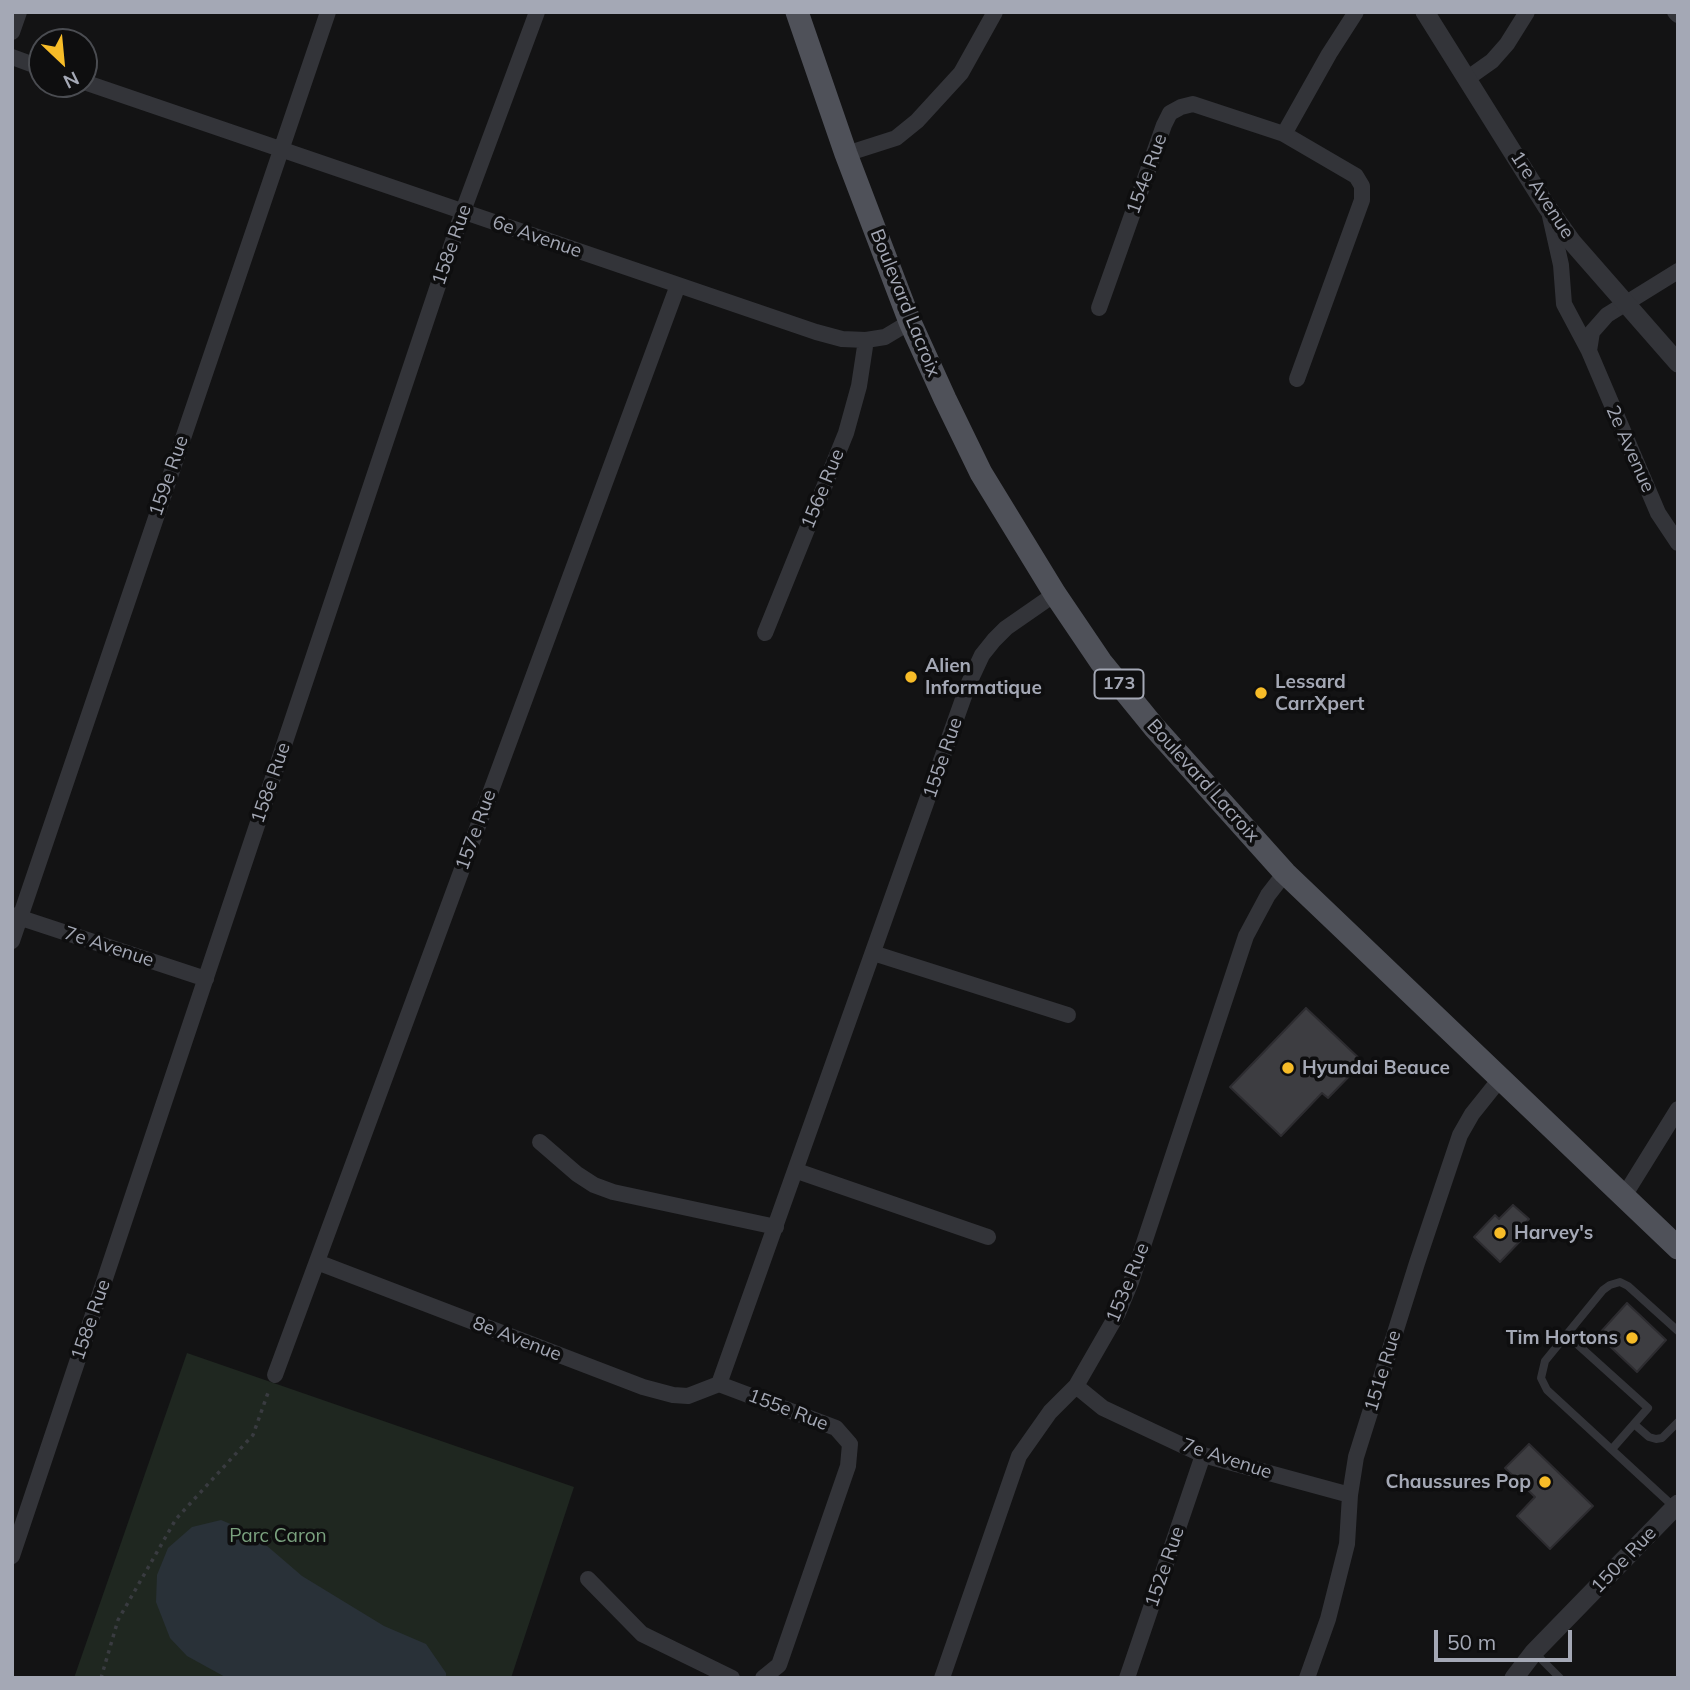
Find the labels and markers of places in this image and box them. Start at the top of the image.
place label: Alien Informatique [925,655,1042,699]
marker: Alien Informatique [903,669,919,685]
place label: Lessard CarrXpert [1275,671,1365,715]
marker: Lessard CarrXpert [1253,685,1269,701]
place label: Hyundai Beauce [1302,1057,1450,1079]
marker: Hyundai Beauce [1280,1060,1296,1076]
place label: Harvey's [1514,1222,1593,1244]
marker: Harvey's [1492,1225,1508,1241]
place label: Tim Hortons [1506,1327,1618,1349]
marker: Tim Hortons [1624,1330,1640,1346]
place label: Chaussures Pop [1385,1471,1531,1493]
marker: Chaussures Pop [1537,1474,1553,1490]

